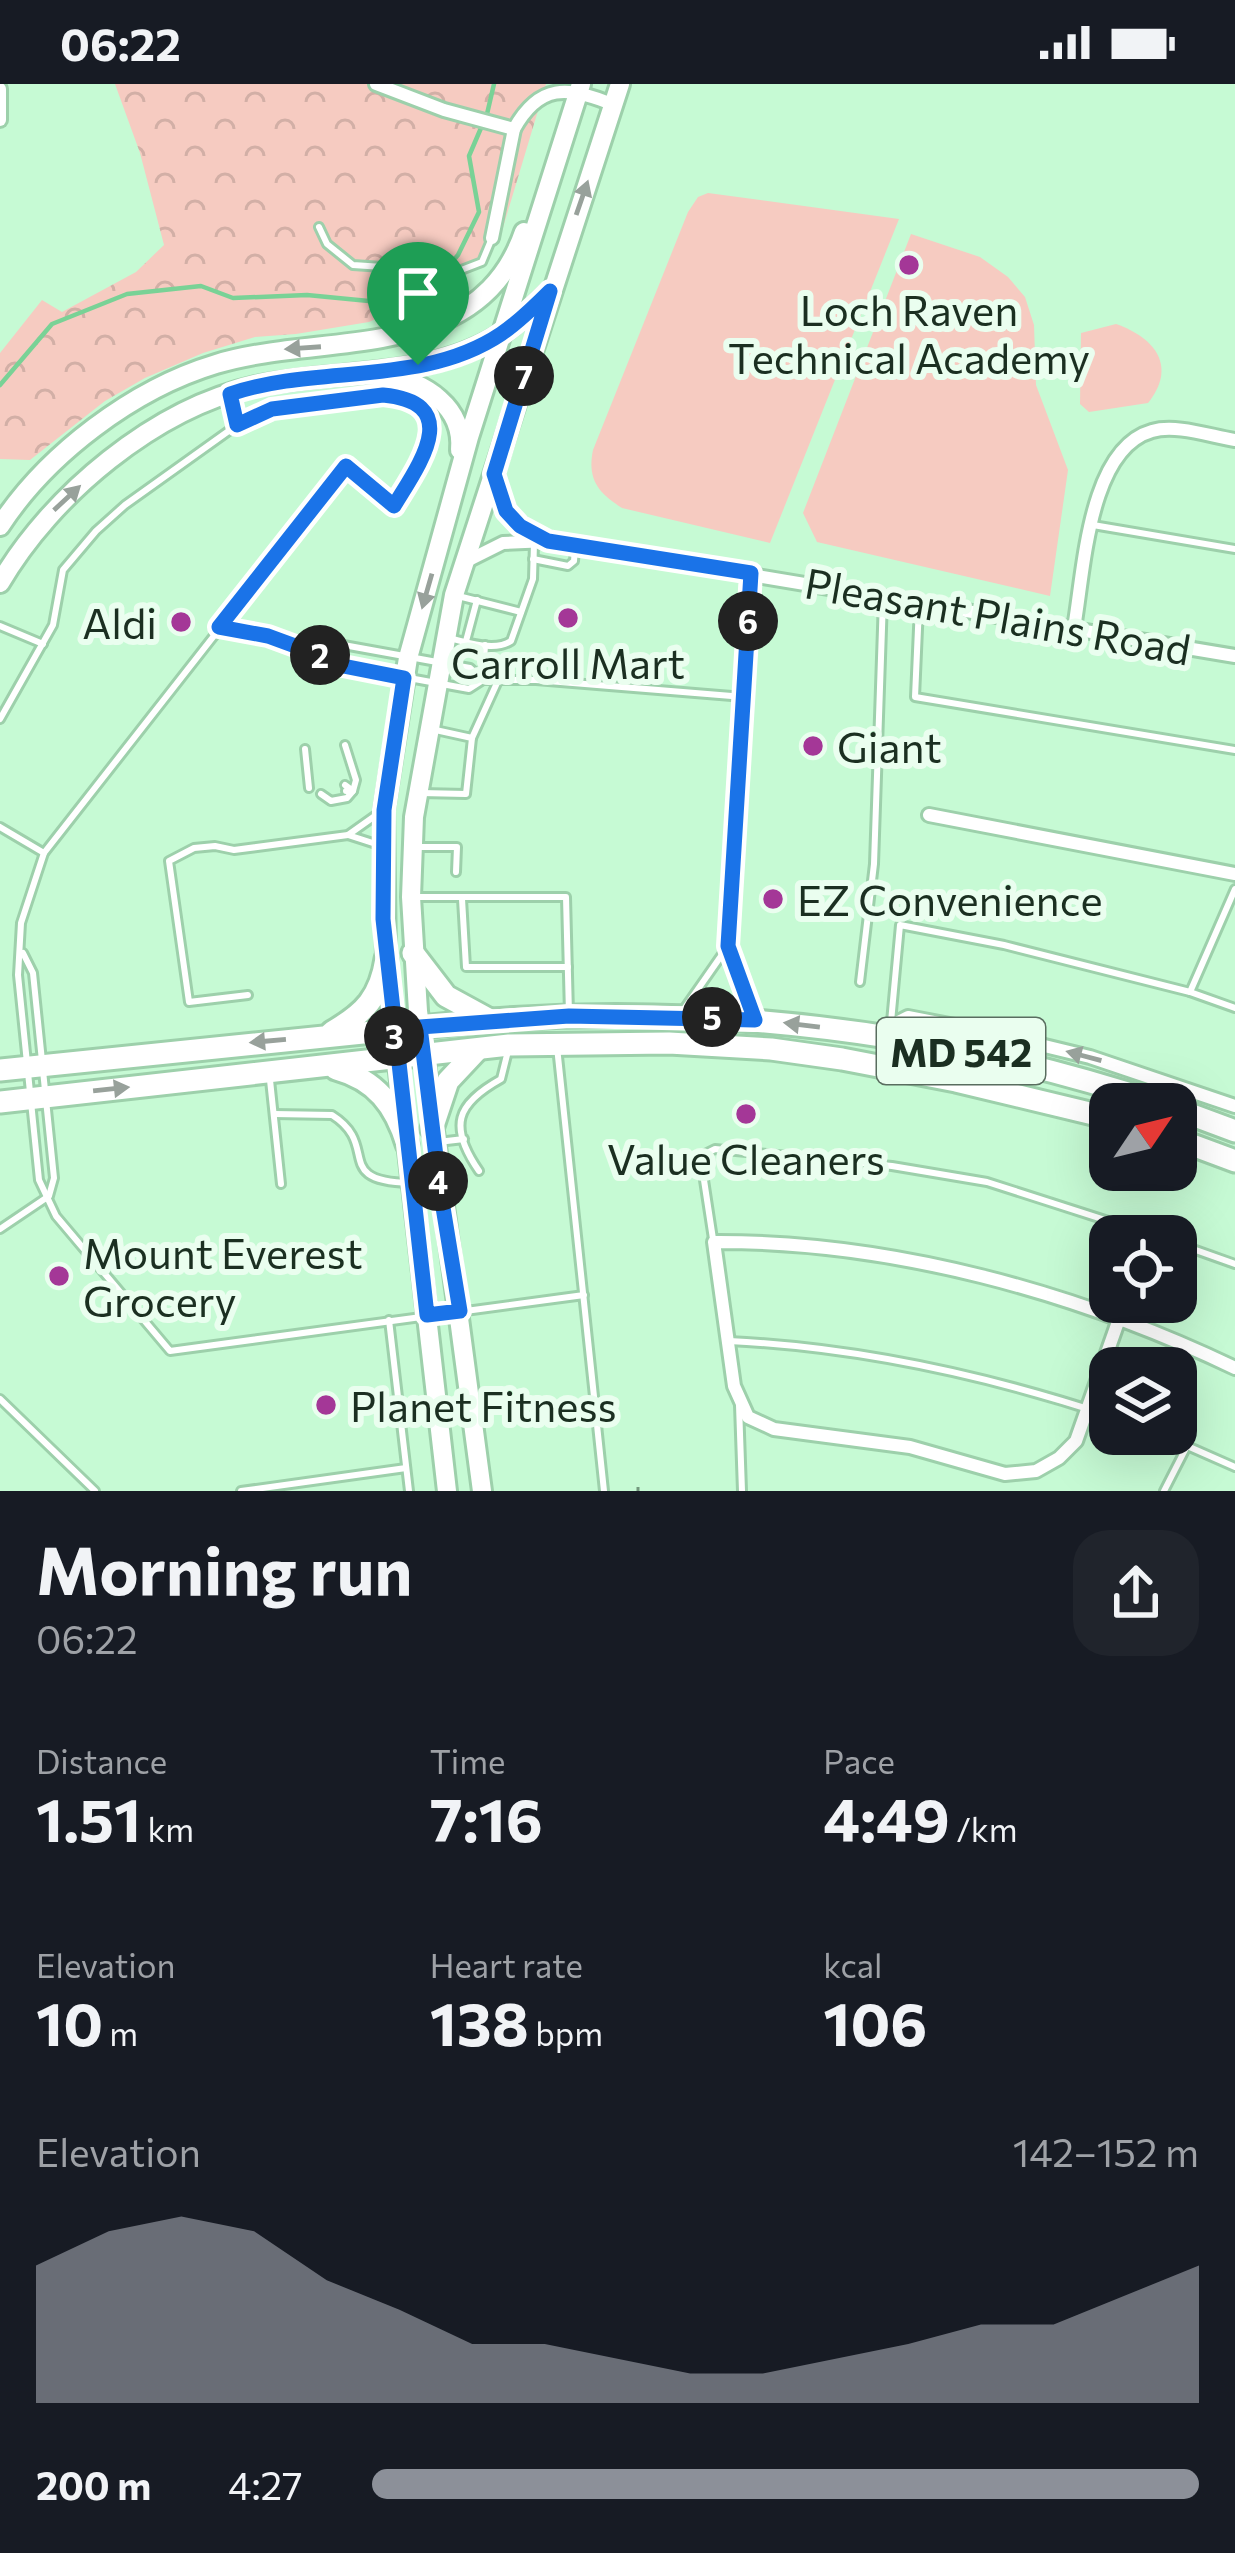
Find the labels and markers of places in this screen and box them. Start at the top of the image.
pin [367,242,469,365]
marker: Loch Raven Technical Academy [896,252,922,278]
place label: Loch Raven Technical Academy [728,283,1090,383]
pin: 7 [494,346,554,406]
pin: 6 [718,591,778,651]
place label: Aldi [82,596,157,648]
marker: Carroll Mart [555,605,581,631]
marker: Aldi [168,609,194,635]
pin: 2 [290,625,350,685]
place label: Carroll Mart [451,636,685,688]
place label: Giant [837,720,942,772]
marker: Giant [800,733,826,759]
place label: EZ Convenience [797,873,1103,925]
marker: EZ Convenience [760,886,786,912]
pin: 5 [682,987,742,1047]
pin: 3 [364,1006,424,1066]
marker: Value Cleaners [733,1101,759,1127]
place label: Value Cleaners [607,1132,885,1184]
pin: 4 [408,1151,468,1211]
place label: Mount Everest Grocery [83,1226,363,1326]
marker: Mount Everest Grocery [46,1263,72,1289]
place label: Planet Fitness [350,1379,617,1431]
marker: Planet Fitness [313,1392,339,1418]

